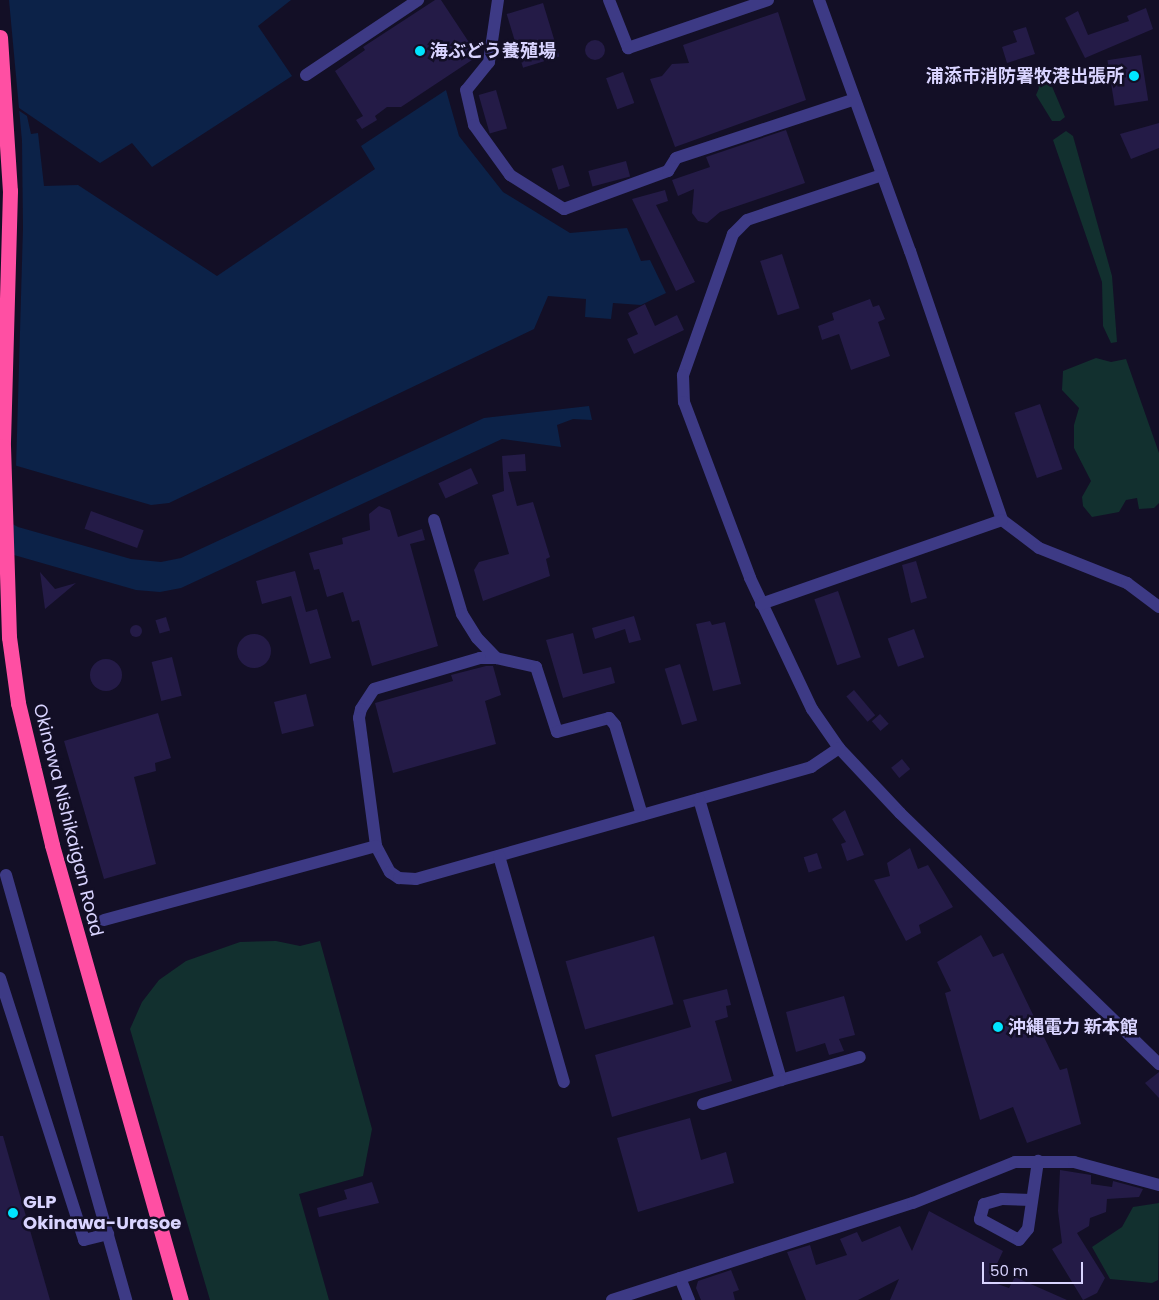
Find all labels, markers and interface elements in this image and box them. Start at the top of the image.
place label: 海ぶどう養殖場 [430,40,556,62]
marker: 海ぶどう養殖場 [414,45,426,57]
place label: 浦添市消防署牧港出張所 [926,65,1124,87]
marker: 浦添市消防署牧港出張所 [1128,70,1140,82]
street label: Okinawa Nishikaigan Road [29,701,107,939]
place label: 沖縄電力 新本館 [1008,1016,1138,1038]
marker: 沖縄電力 新本館 [992,1021,1004,1033]
place label: GLP Okinawa-Urasoe [23,1192,181,1234]
marker: GLP Okinawa-Urasoe [7,1207,19,1219]
scale bar [984,1252,1085,1284]
text: 50 m [990,1260,1028,1281]

